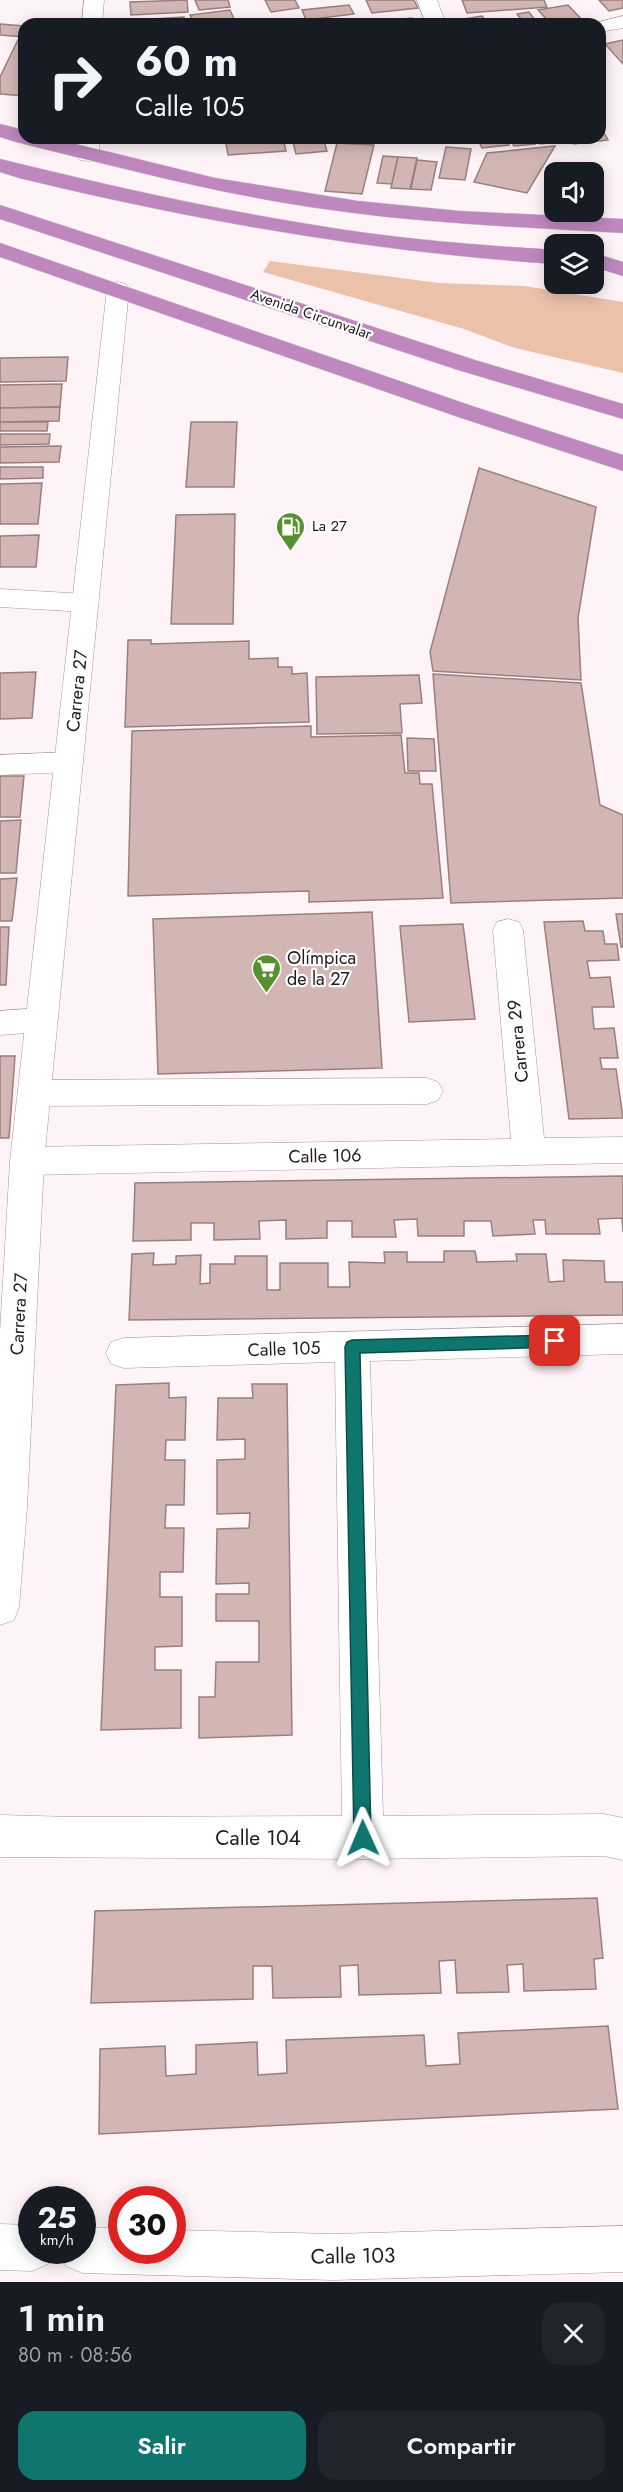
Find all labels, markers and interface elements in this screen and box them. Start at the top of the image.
text: 60 m [135,31,238,92]
icon: right [36,42,114,120]
text: Calle 105 [135,87,245,126]
map controls [544,162,604,294]
button: sound [544,162,604,222]
button: layers [544,234,604,294]
street label: Avenida Circunvalar [247,283,375,345]
fuel station icon: La 27 [275,510,307,552]
place label: La 27 [312,515,347,537]
street label: Carrera 27 [60,648,94,733]
place label: Olímpica de la 27 [287,945,356,992]
supermarket icon: Olímpica de la 27 [250,952,282,994]
street label: Carrera 29 [501,998,535,1084]
street label: Calle 106 [288,1142,362,1170]
street label: Carrera 27 [4,1272,34,1356]
pin [529,1315,580,1366]
icon: arrive [538,1324,571,1357]
street label: Calle 105 [247,1335,321,1363]
position arrow [331,1806,395,1870]
street label: Calle 104 [215,1823,301,1853]
speed limit sign: 30 [108,2186,186,2264]
text: 25 [37,2196,77,2239]
text: km/h [40,2229,74,2251]
street label: Calle 103 [310,2240,396,2272]
text: 1 min [18,2292,105,2344]
button: close [542,2302,605,2365]
text: 80 m · 08:56 [18,2341,132,2370]
button: Salir [18,2411,306,2480]
button: Compartir [318,2411,605,2480]

